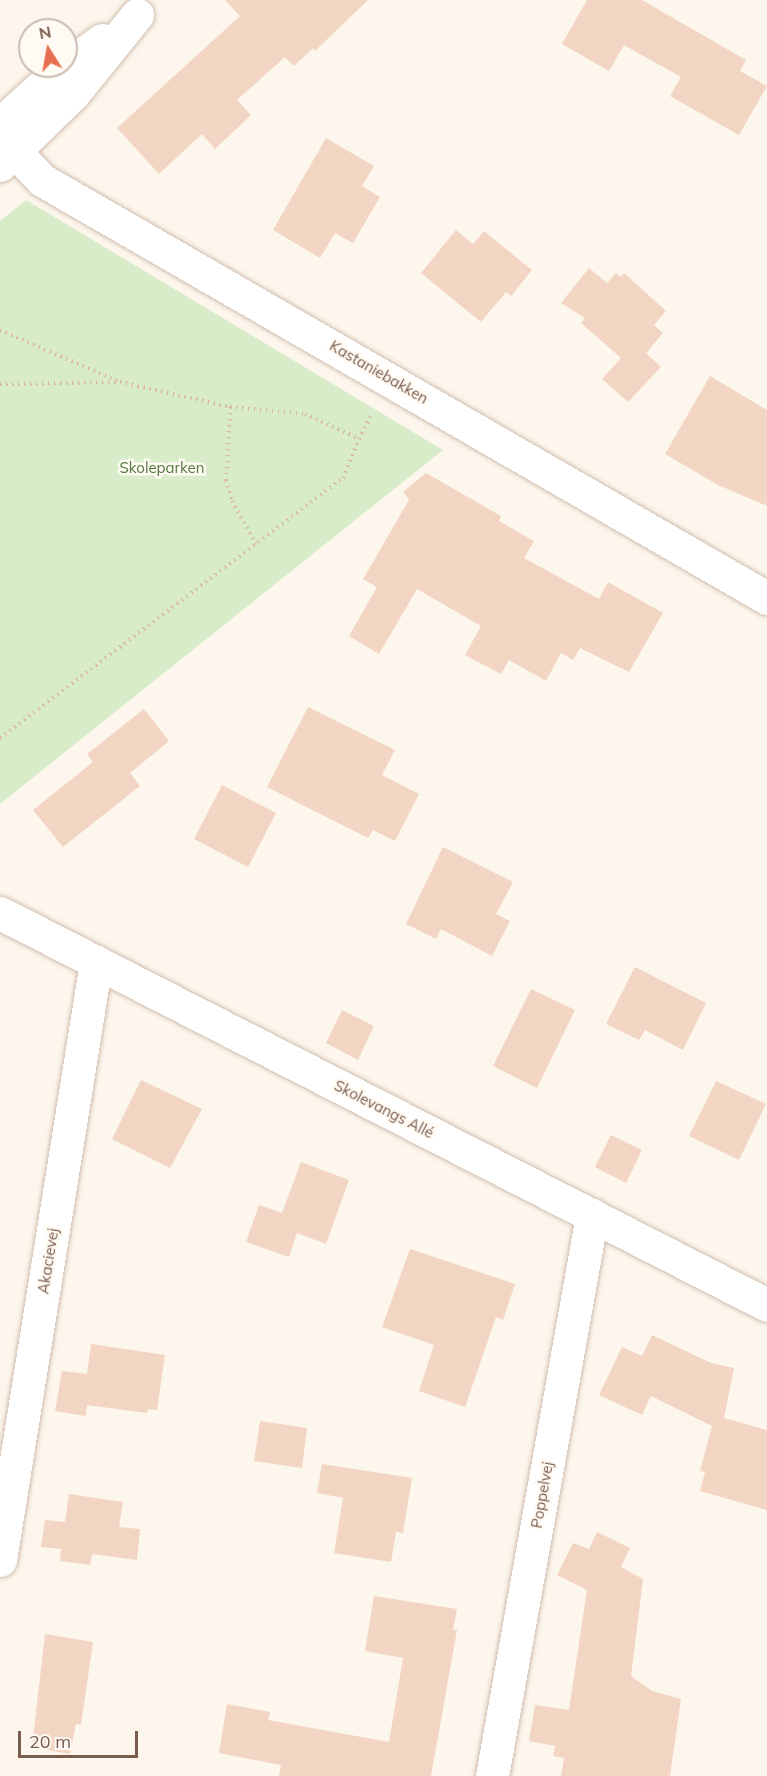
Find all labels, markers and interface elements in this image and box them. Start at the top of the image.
north arrow [18,18,78,78]
text: N [37,21,53,43]
street label: Kastaniebakken [326,336,432,408]
park label: Skoleparken [119,459,205,477]
street label: Skolevangs Allé [331,1076,437,1142]
street label: Akacievej [34,1227,62,1295]
street label: Poppelvej [527,1460,557,1530]
scale bar [21,1719,141,1757]
text: 20 m [29,1730,71,1753]

